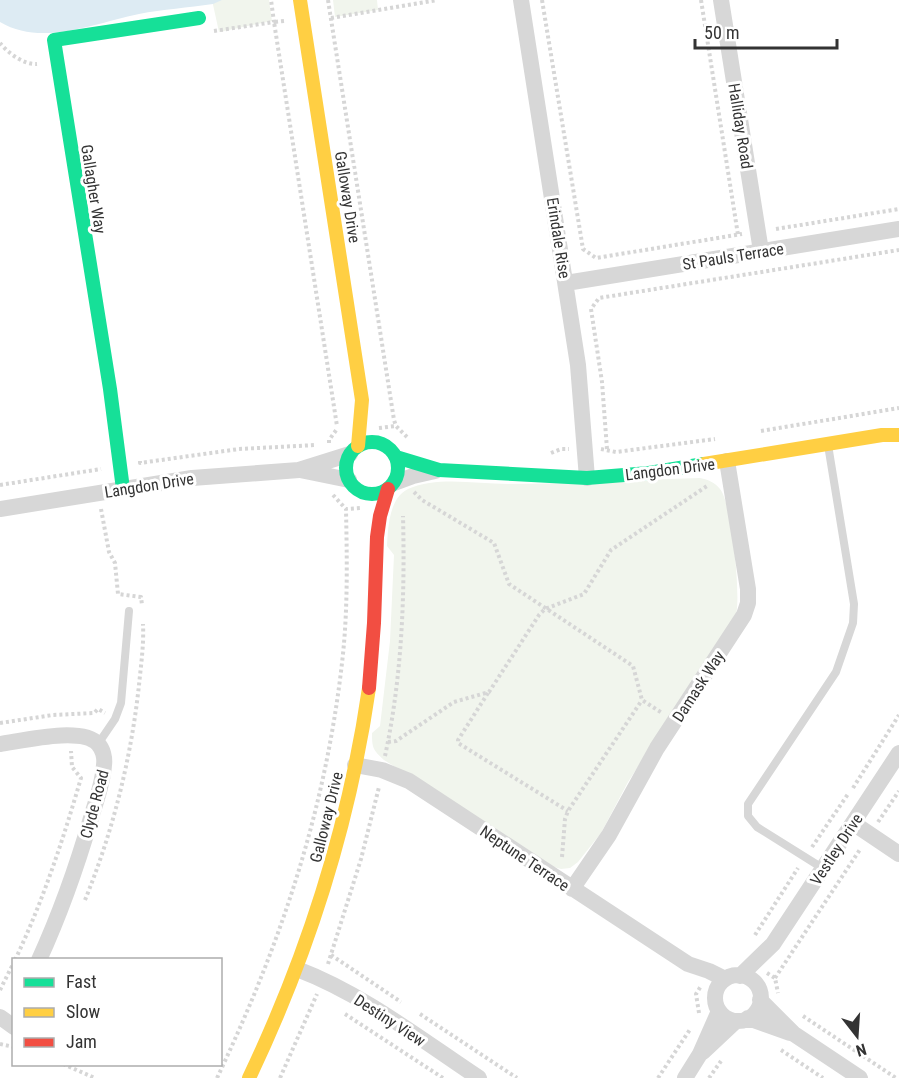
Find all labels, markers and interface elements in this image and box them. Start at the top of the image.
scale bar [695,12,838,50]
text: 50 m [704,22,739,43]
street label: Halliday Road [724,82,757,170]
street label: Gallagher Way [77,143,110,235]
street label: Galloway Drive [331,150,364,244]
street label: Erindale Rise [543,196,574,280]
street label: St Pauls Terrace [681,239,785,274]
street label: Langdon Drive [624,455,716,484]
street label: Langdon Drive [103,469,195,502]
street label: Damask Way [668,647,729,725]
street label: Clyde Road [76,768,113,841]
street label: Galloway Drive [306,770,347,864]
street label: Vestley Drive [806,810,867,889]
street label: Neptune Terrace [477,822,573,895]
legend [12,958,222,1066]
text: Fast [66,971,97,992]
street label: Destiny View [351,990,429,1050]
text: Slow [66,1001,101,1022]
north arrow [827,1006,887,1066]
text: Jam [66,1031,97,1052]
text: N [854,1039,869,1060]

